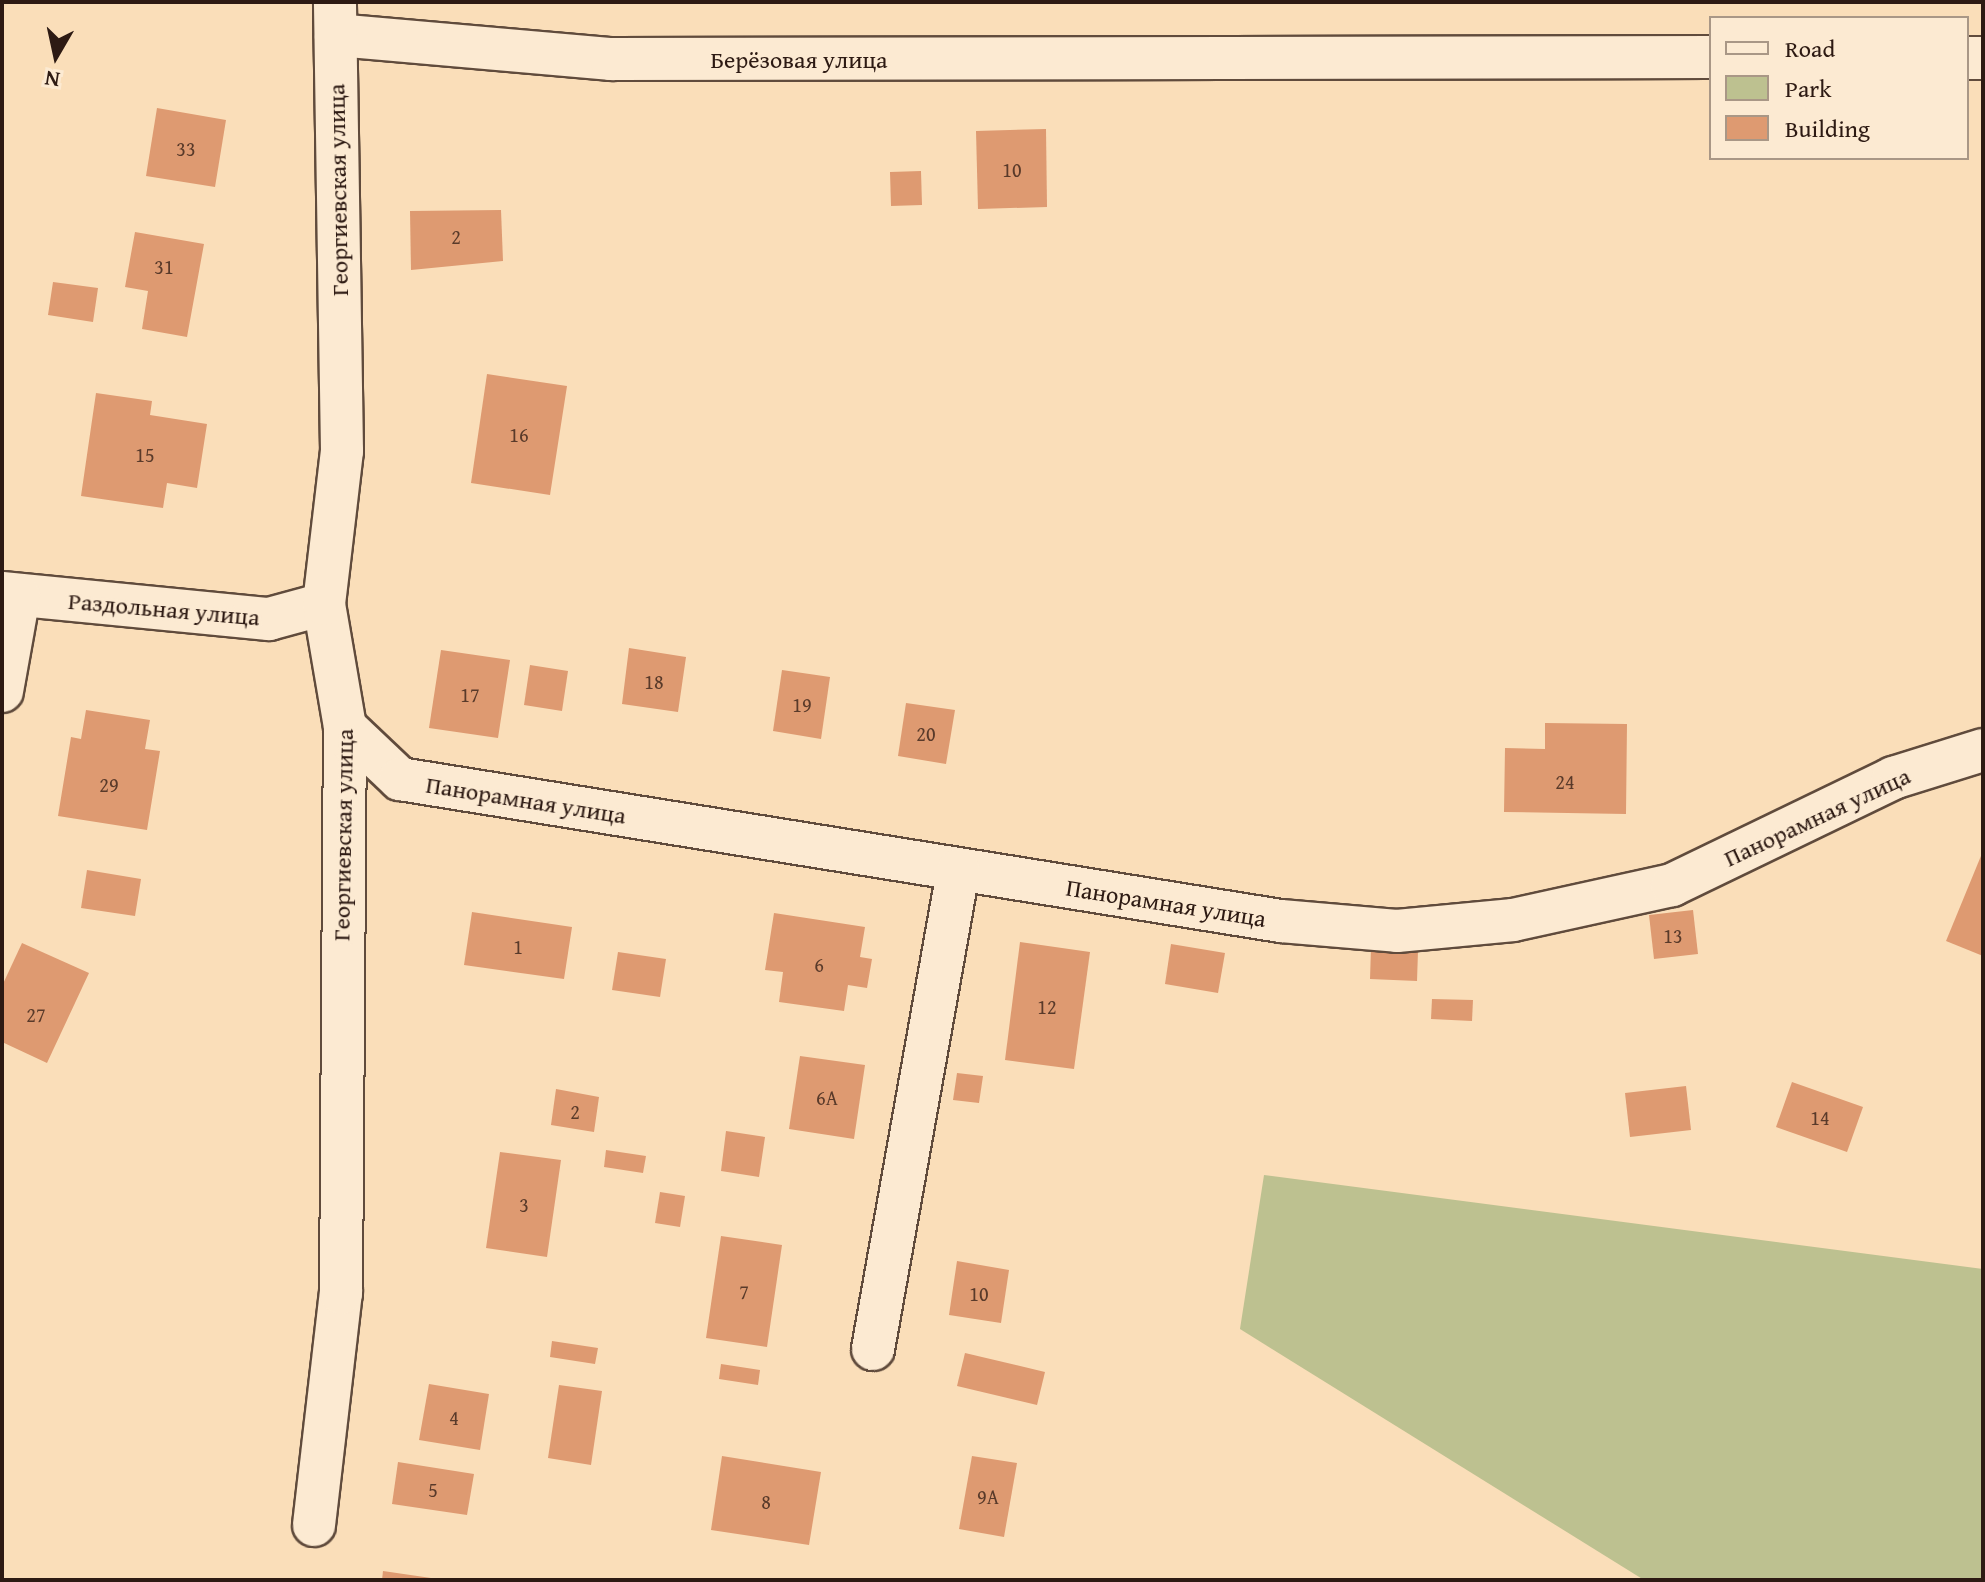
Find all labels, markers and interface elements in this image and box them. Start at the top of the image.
north arrow [16,16,96,96]
legend [1709,16,1969,160]
text: Road [1785,31,1835,66]
street label: Берёзовая улица [710,46,888,74]
text: N [42,63,62,97]
text: Park [1785,71,1831,106]
street label: Георгиевская улица [322,84,354,296]
text: Building [1785,111,1870,146]
house number: 33 [176,136,196,160]
house number: 10 [1002,157,1022,181]
house number: 2 [451,224,461,248]
house number: 31 [154,254,174,278]
house number: 16 [509,422,529,446]
house number: 15 [135,442,155,466]
street label: Раздольная улица [67,586,261,632]
house number: 18 [644,669,664,693]
house number: 17 [460,682,480,706]
house number: 19 [792,692,812,716]
house number: 20 [916,721,936,745]
street label: Георгиевская улица [327,729,359,941]
street label: Панорамная улица [1719,761,1915,873]
house number: 24 [1555,769,1575,793]
street label: Панорамная улица [424,770,628,830]
house number: 29 [99,772,119,796]
street label: Панорамная улица [1064,873,1268,933]
house number: 13 [1663,923,1683,947]
house number: 1 [513,934,523,958]
house number: 6 [814,952,824,976]
house number: 12 [1037,994,1057,1018]
house number: 27 [26,1002,46,1026]
house number: 6А [816,1085,838,1109]
house number: 2 [570,1099,580,1123]
house number: 14 [1810,1105,1830,1129]
house number: 3 [519,1192,529,1216]
house number: 7 [739,1279,749,1303]
house number: 10 [969,1281,989,1305]
house number: 4 [449,1405,459,1429]
house number: 5 [428,1477,438,1501]
house number: 9А [977,1484,999,1508]
house number: 8 [761,1489,771,1513]

